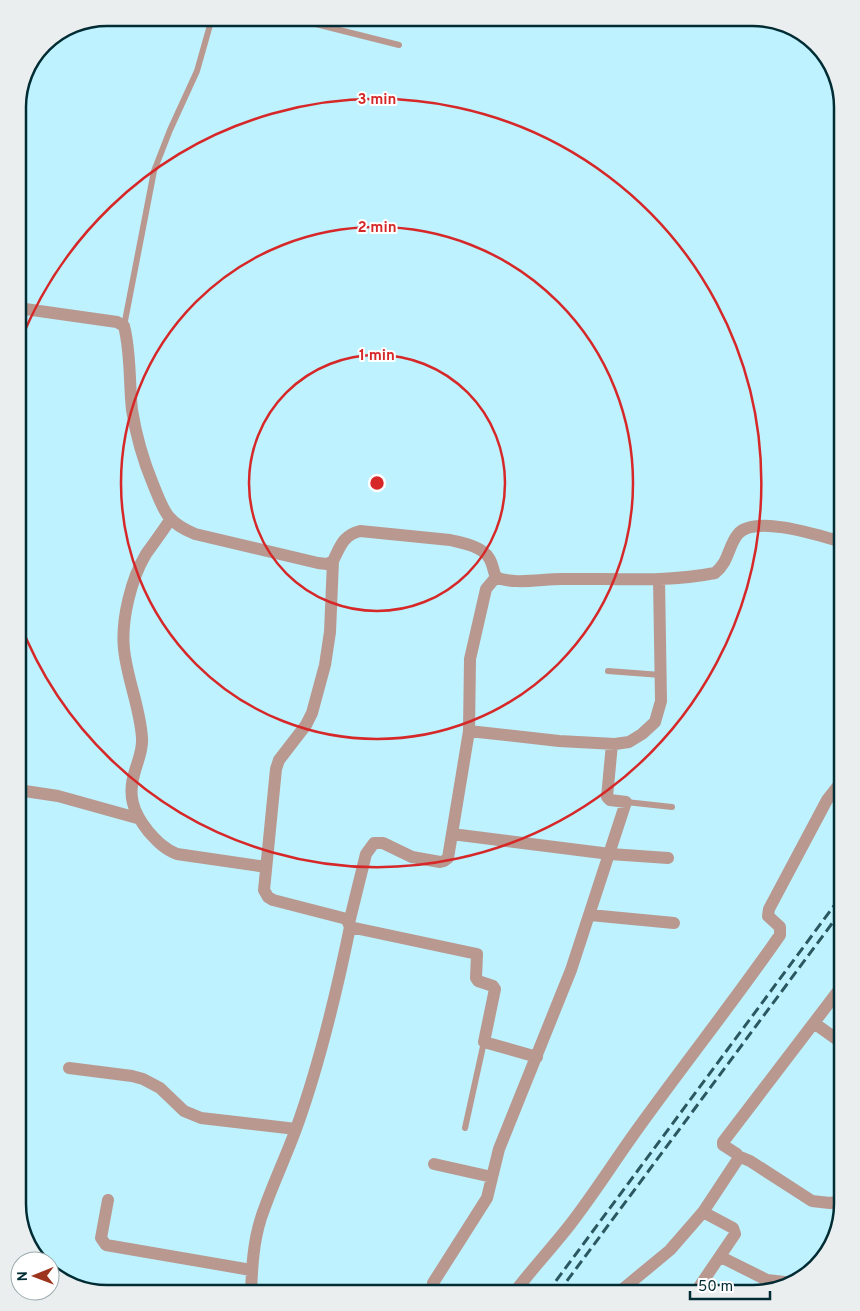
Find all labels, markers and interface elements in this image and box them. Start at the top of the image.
text: 3 min [357,91,397,110]
text: 2 min [357,219,397,238]
text: 1 min [359,347,395,366]
centre of rings [368,474,386,492]
north arrow [10,1251,60,1301]
scale bar [690,1268,770,1300]
text: N [15,1271,32,1281]
text: 50 m [698,1278,733,1297]

